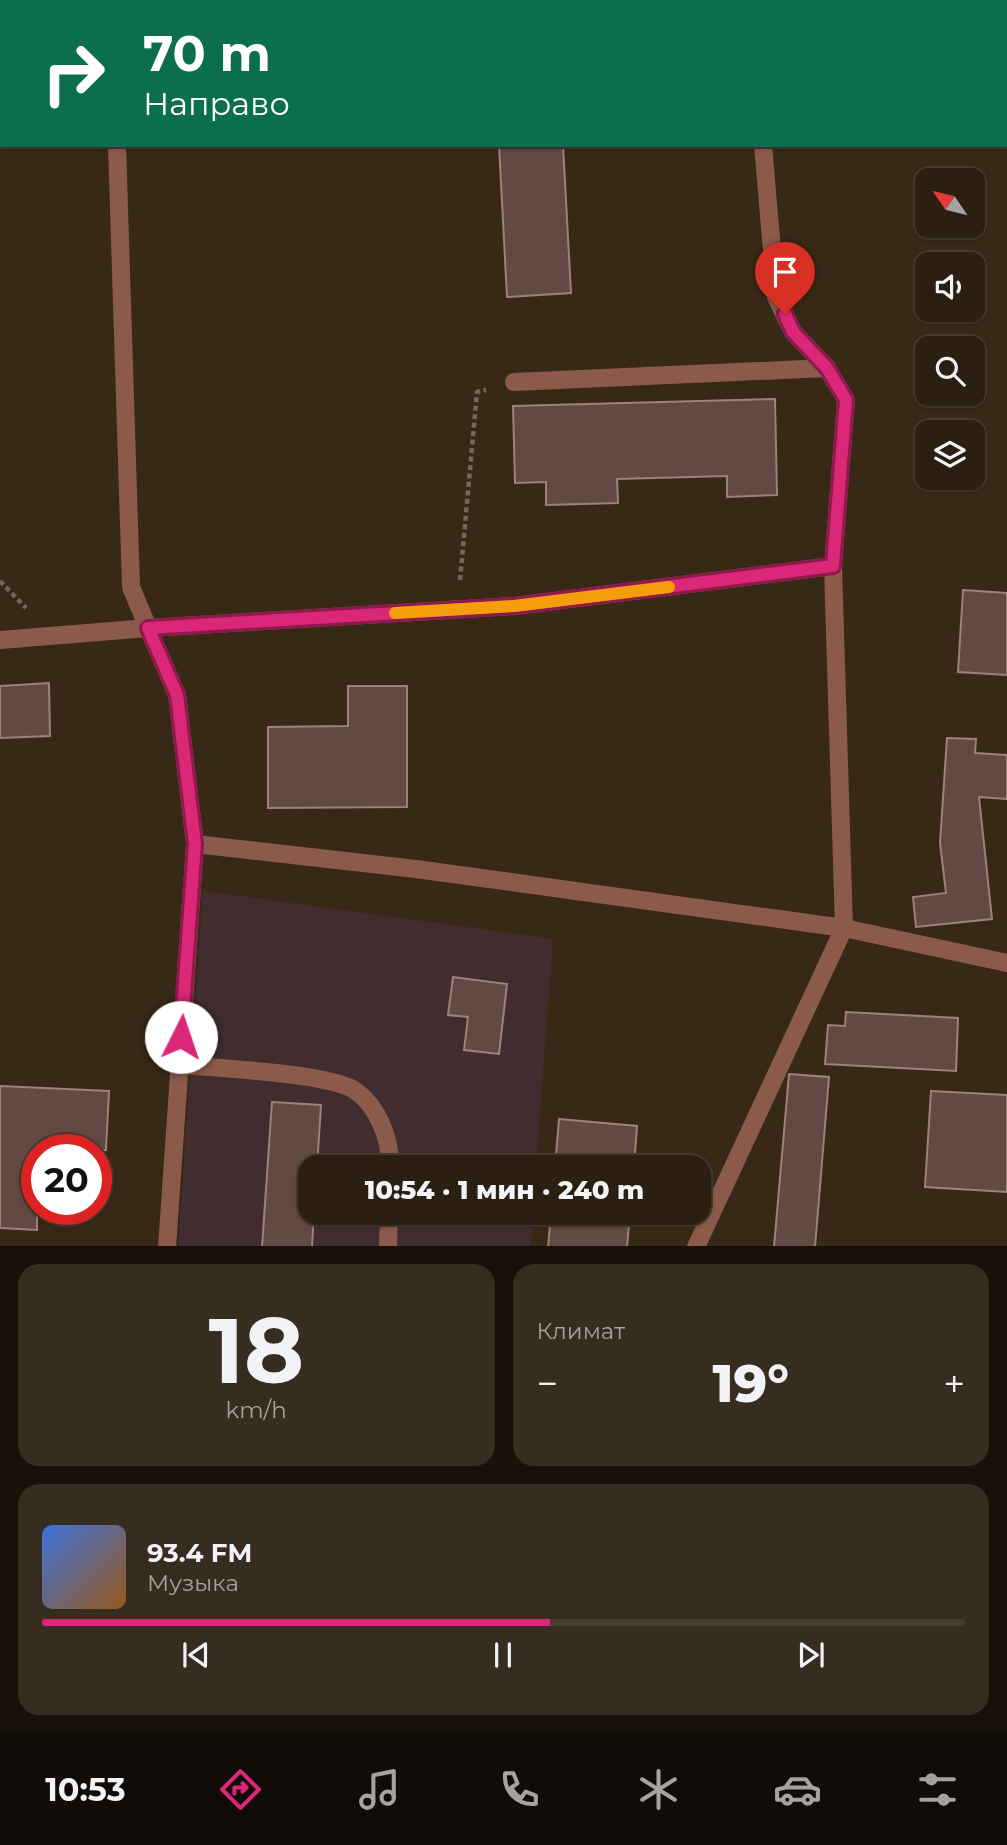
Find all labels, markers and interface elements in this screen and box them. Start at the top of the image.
text: 70 m [143,24,271,83]
icon: right [28,28,119,119]
text: Направо [143,84,290,123]
north arrow [915,168,985,238]
map controls [915,168,985,490]
pin [755,242,815,314]
button: sound [915,252,985,322]
icon: arrive [766,253,804,291]
button: search [915,336,985,406]
button: layers [915,420,985,490]
position arrow [144,1000,218,1074]
speed limit sign: 20 [21,1134,112,1225]
text: 10:54 · 1 мин · 240 m [365,1174,644,1206]
text: 18 [208,1295,304,1406]
text: Климат [537,1317,625,1345]
text: 19° [713,1352,789,1415]
text: − [537,1360,558,1407]
text: + [943,1360,965,1407]
text: km/h [226,1396,287,1424]
text: 93.4 FM [147,1537,252,1569]
text: Музыка [147,1569,239,1597]
icon: previous [177,1636,215,1674]
icon: pause [484,1636,522,1674]
icon: next [792,1636,830,1674]
icon: directions [216,1765,265,1814]
icon: music [355,1765,404,1814]
icon: phone [495,1765,544,1814]
icon: climate [634,1765,683,1814]
icon: car [773,1765,822,1814]
icon: filters [913,1765,962,1814]
text: 10:53 [45,1770,126,1809]

